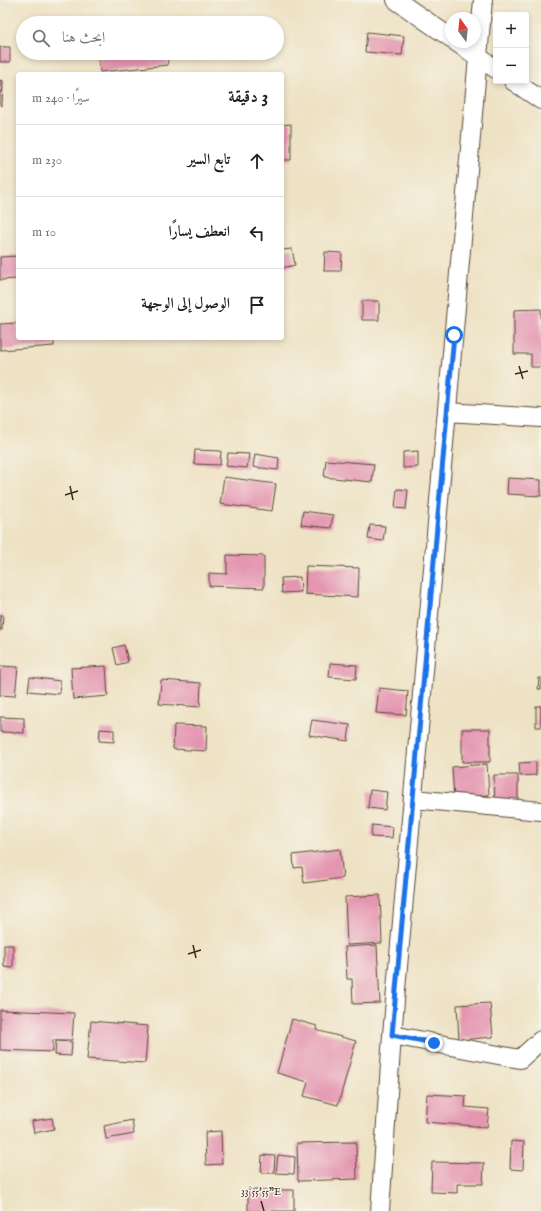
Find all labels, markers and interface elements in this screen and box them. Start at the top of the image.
north arrow [445,12,481,48]
map controls [493,12,529,84]
button: + [493,12,529,48]
search box [16,16,284,60]
icon: search [30,27,52,49]
text: ابحث هنا [62,28,105,47]
button: − [493,48,529,84]
text: 3 دقيقة [228,87,268,108]
text: سيرًا · 240 m [32,90,90,107]
text: تابع السير [188,150,230,169]
icon: ahead [246,150,268,172]
text: 230 m [32,152,62,169]
text: انعطف يسارًا [168,222,230,241]
icon: left [246,222,268,244]
text: 10 m [32,224,56,241]
text: الوصول إلى الوجهة [141,294,230,313]
icon: arrive [246,294,268,316]
route start [445,326,463,344]
route end [425,1034,443,1052]
text: 33°55'55"E [241,1186,281,1199]

